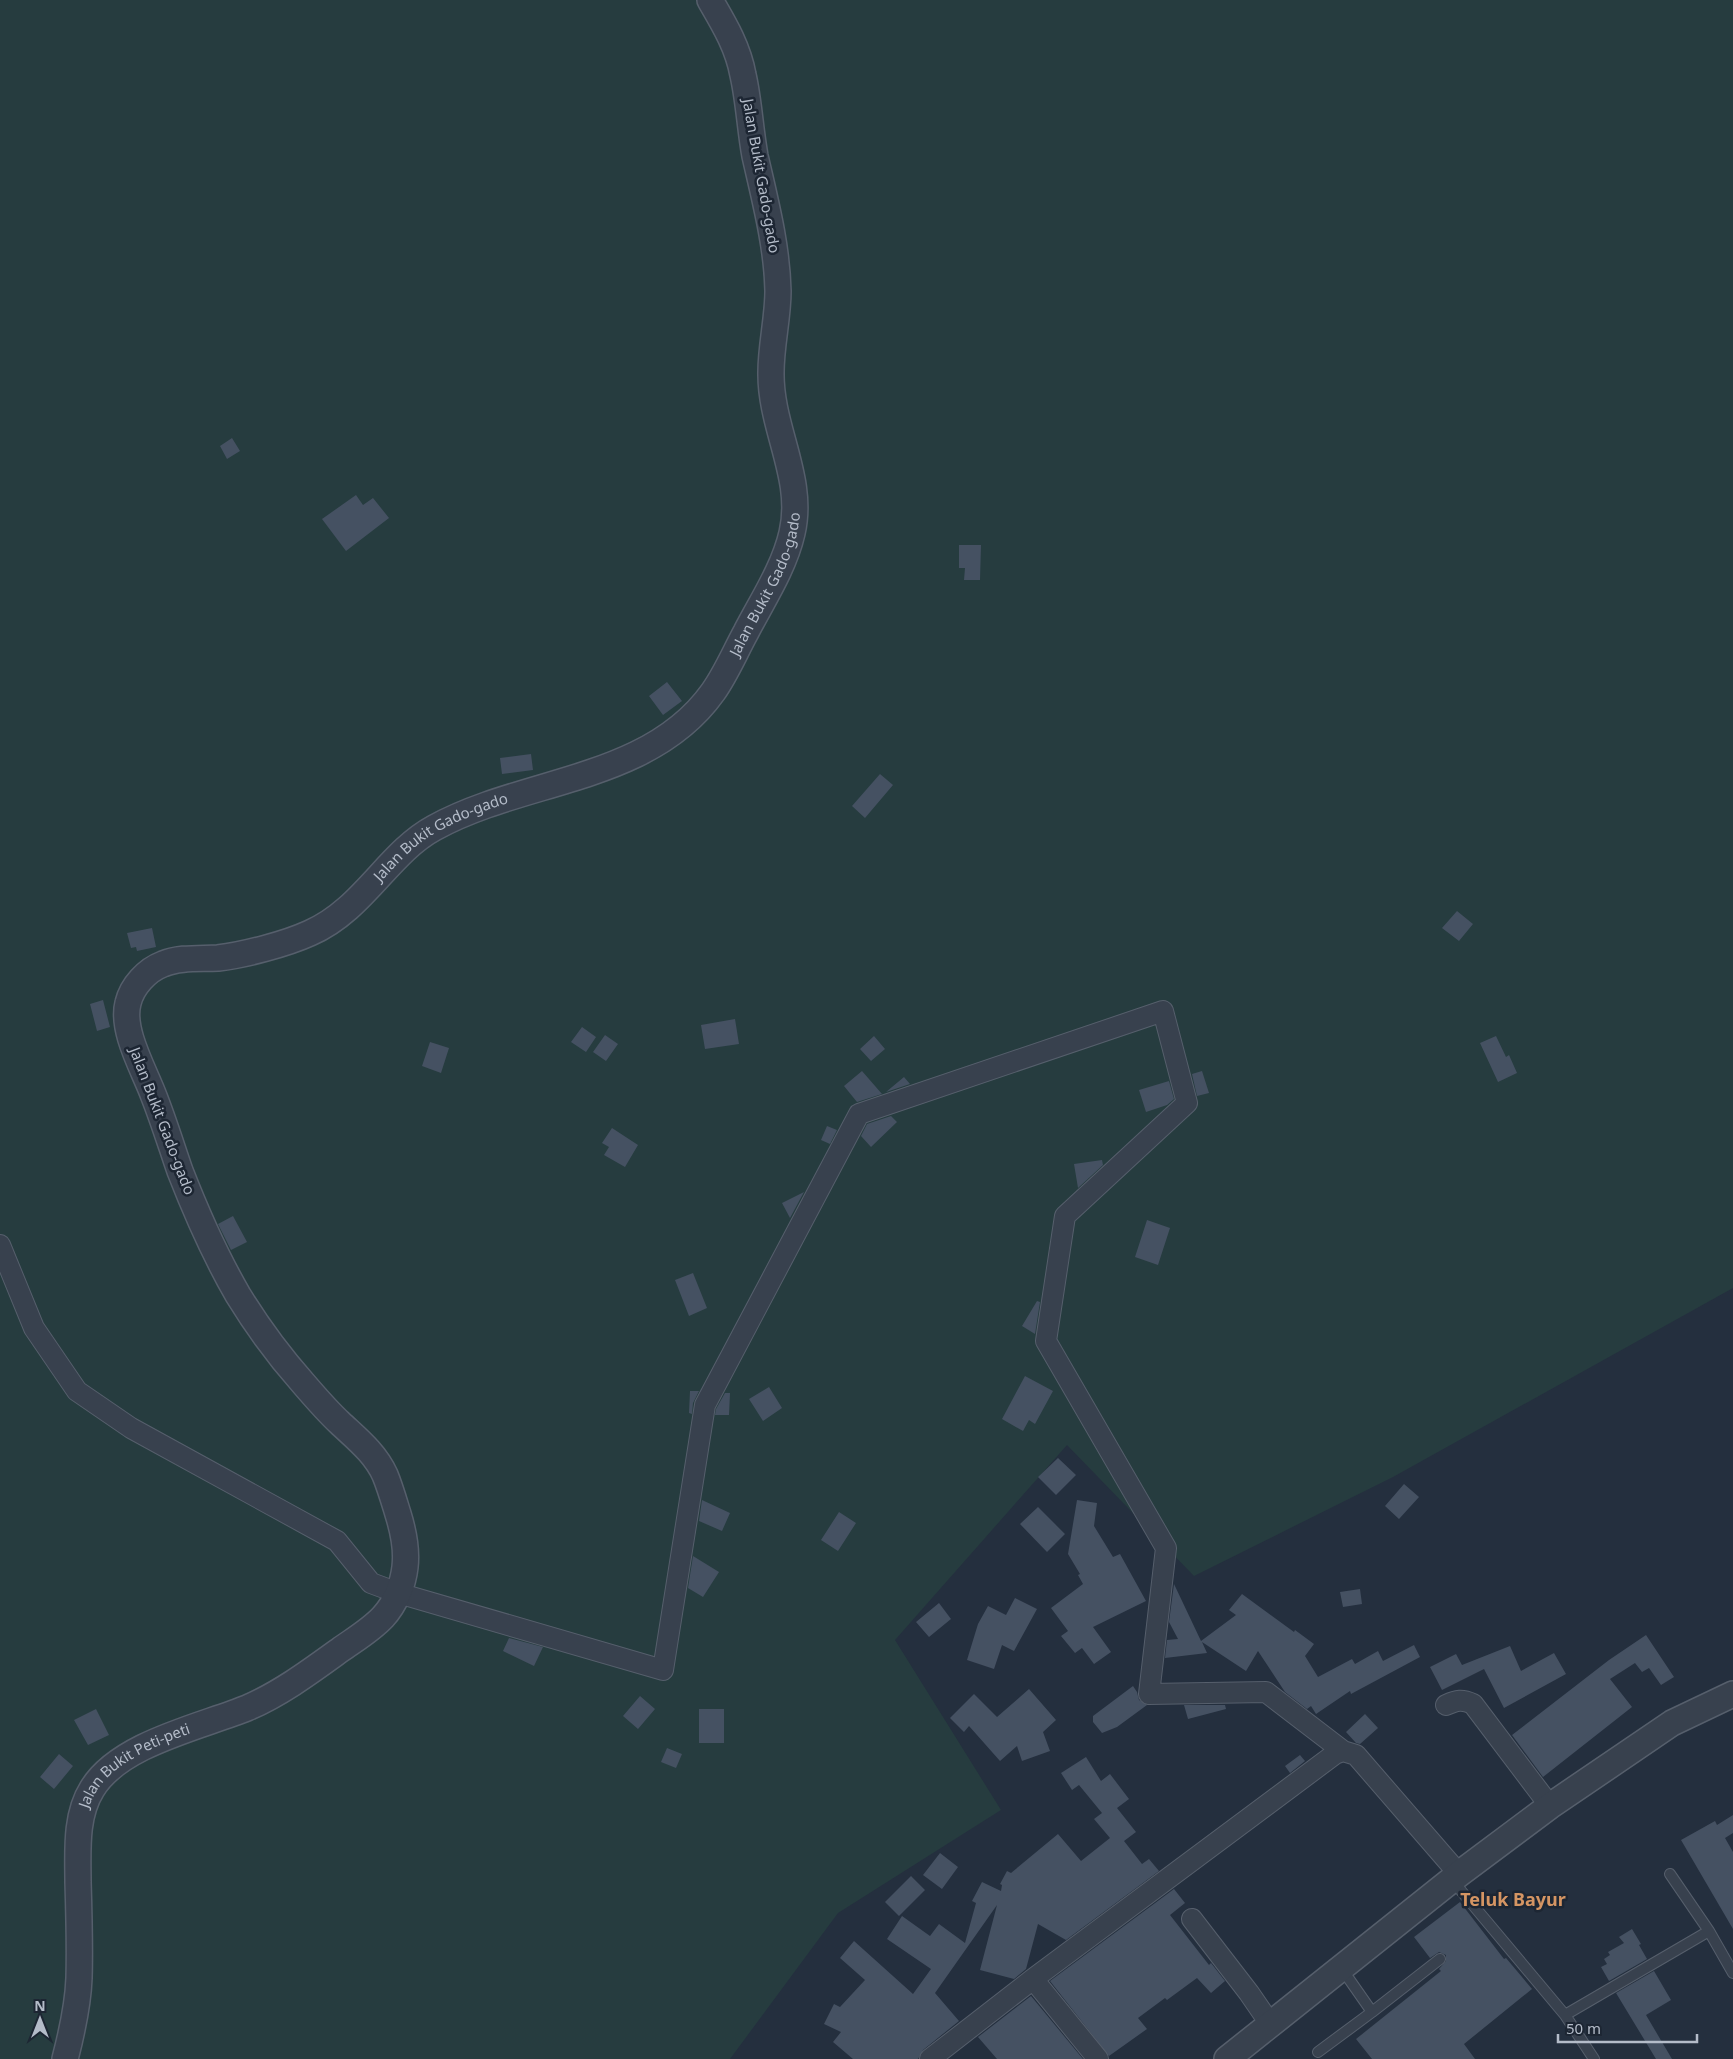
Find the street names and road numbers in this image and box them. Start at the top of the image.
street label: Jalan Bukit Gado-gado [738,95,785,255]
street label: Jalan Bukit Gado-gado [723,511,804,661]
street label: Jalan Bukit Gado-gado [367,788,510,887]
street label: Jalan Bukit Gado-gado [125,1042,200,1197]
street label: Jalan Bukit Peti-peti [73,1718,192,1812]

